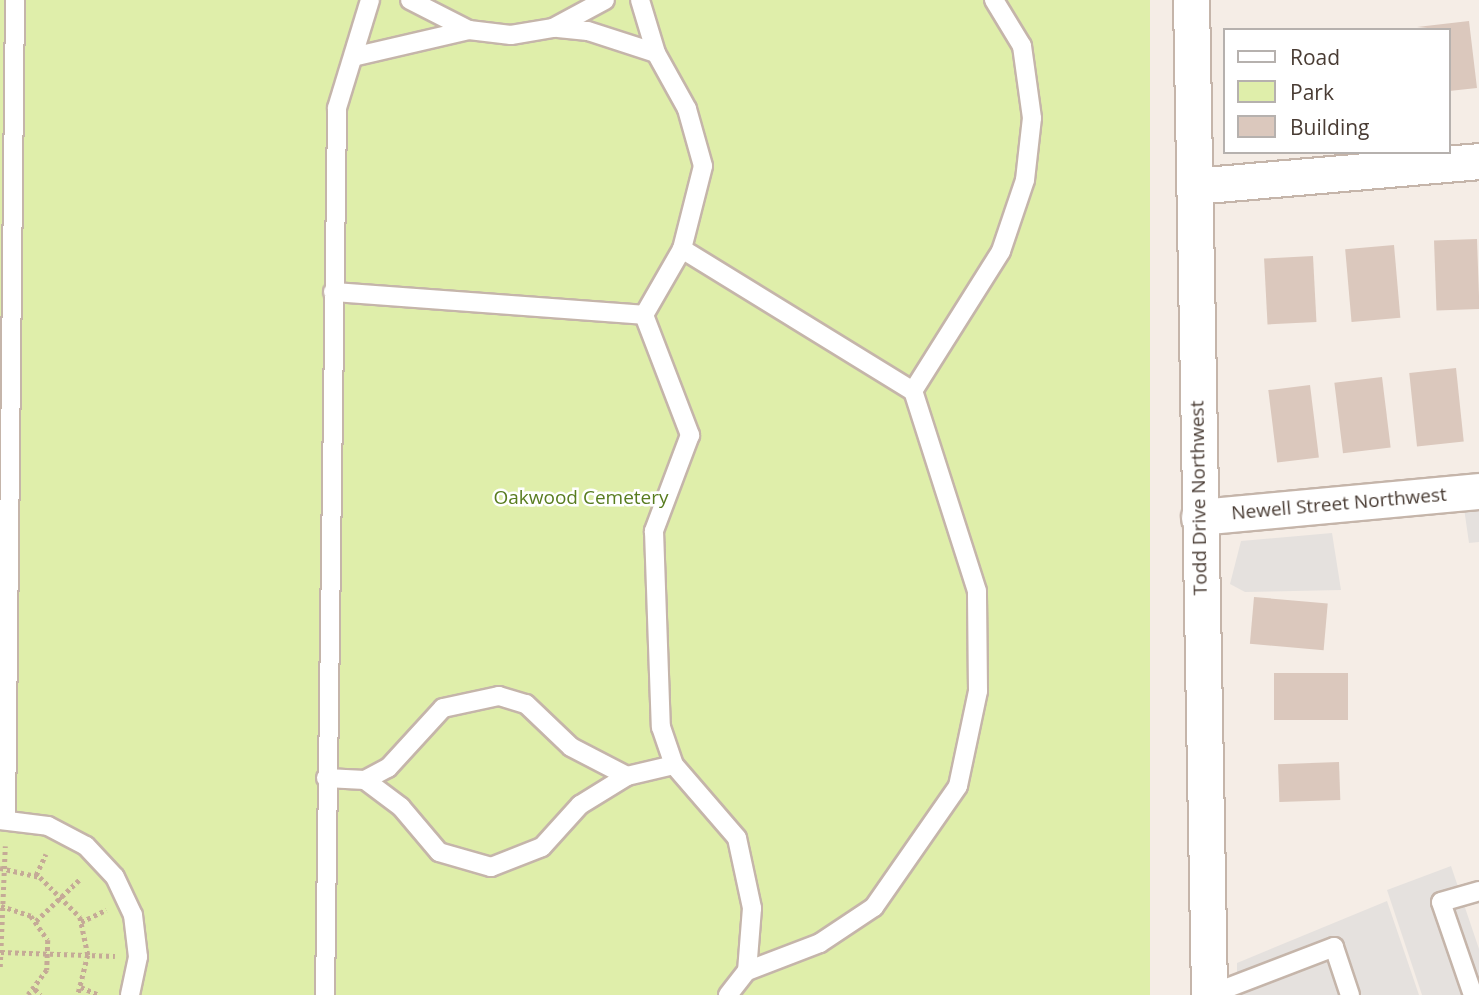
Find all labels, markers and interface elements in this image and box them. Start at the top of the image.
legend [1224,28,1451,154]
text: Road [1290,43,1340,71]
text: Park [1290,78,1334,106]
text: Building [1290,113,1369,141]
street label: Todd Drive Northwest [1186,400,1212,596]
street label: Newell Street Northwest [1230,483,1448,525]
park label: Oakwood Cemetery [493,487,669,509]

